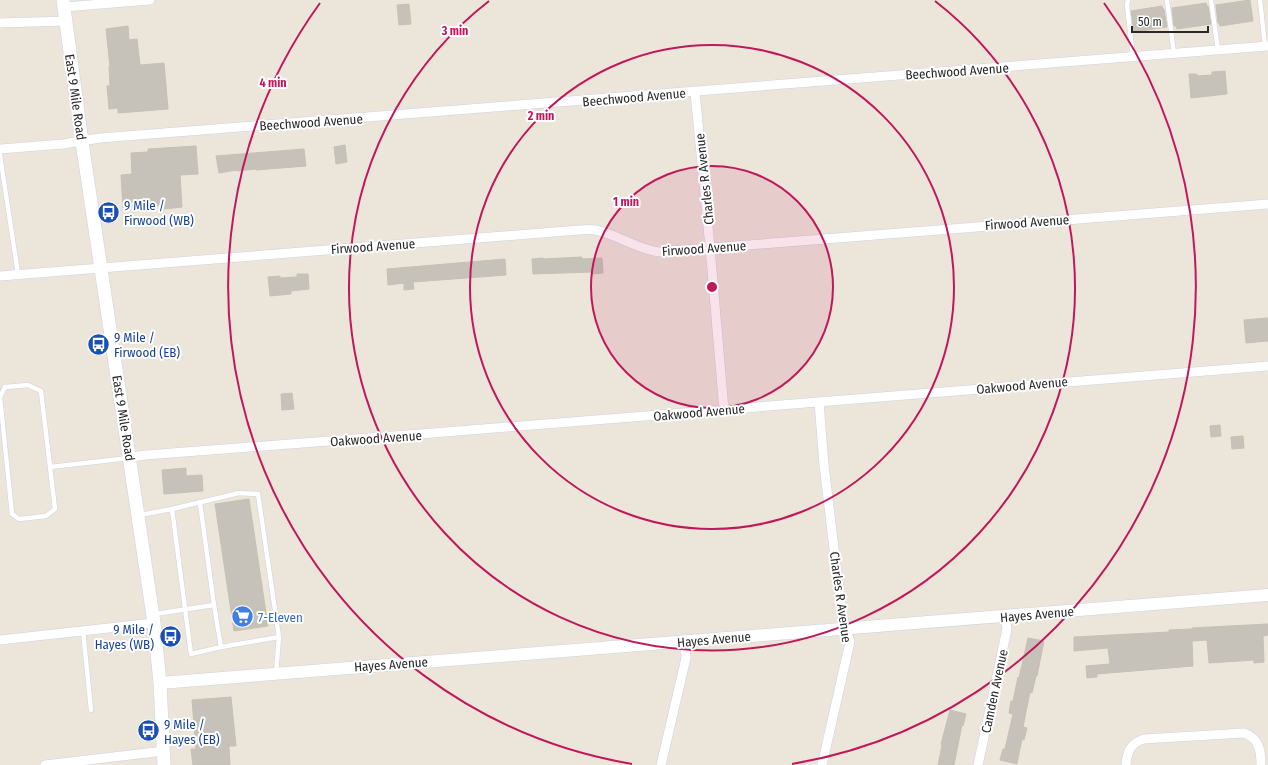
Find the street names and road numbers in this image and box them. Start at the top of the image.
street label: East 9 Mile Road [62,53,89,141]
street label: Beechwood Avenue [905,60,1009,83]
street label: Beechwood Avenue [582,86,686,109]
street label: Beechwood Avenue [259,111,363,134]
street label: Charles R Avenue [692,132,717,225]
street label: Firwood Avenue [984,212,1070,233]
street label: Firwood Avenue [330,236,416,257]
street label: Firwood Avenue [661,238,747,259]
street label: East 9 Mile Road [109,374,138,462]
street label: Oakwood Avenue [976,374,1068,397]
street label: Oakwood Avenue [653,401,745,424]
street label: Oakwood Avenue [330,428,422,449]
street label: Charles R Avenue [827,551,854,644]
street label: Hayes Avenue [1000,604,1075,625]
street label: Hayes Avenue [677,629,752,650]
street label: Camden Avenue [978,648,1011,734]
street label: Hayes Avenue [354,654,428,675]

